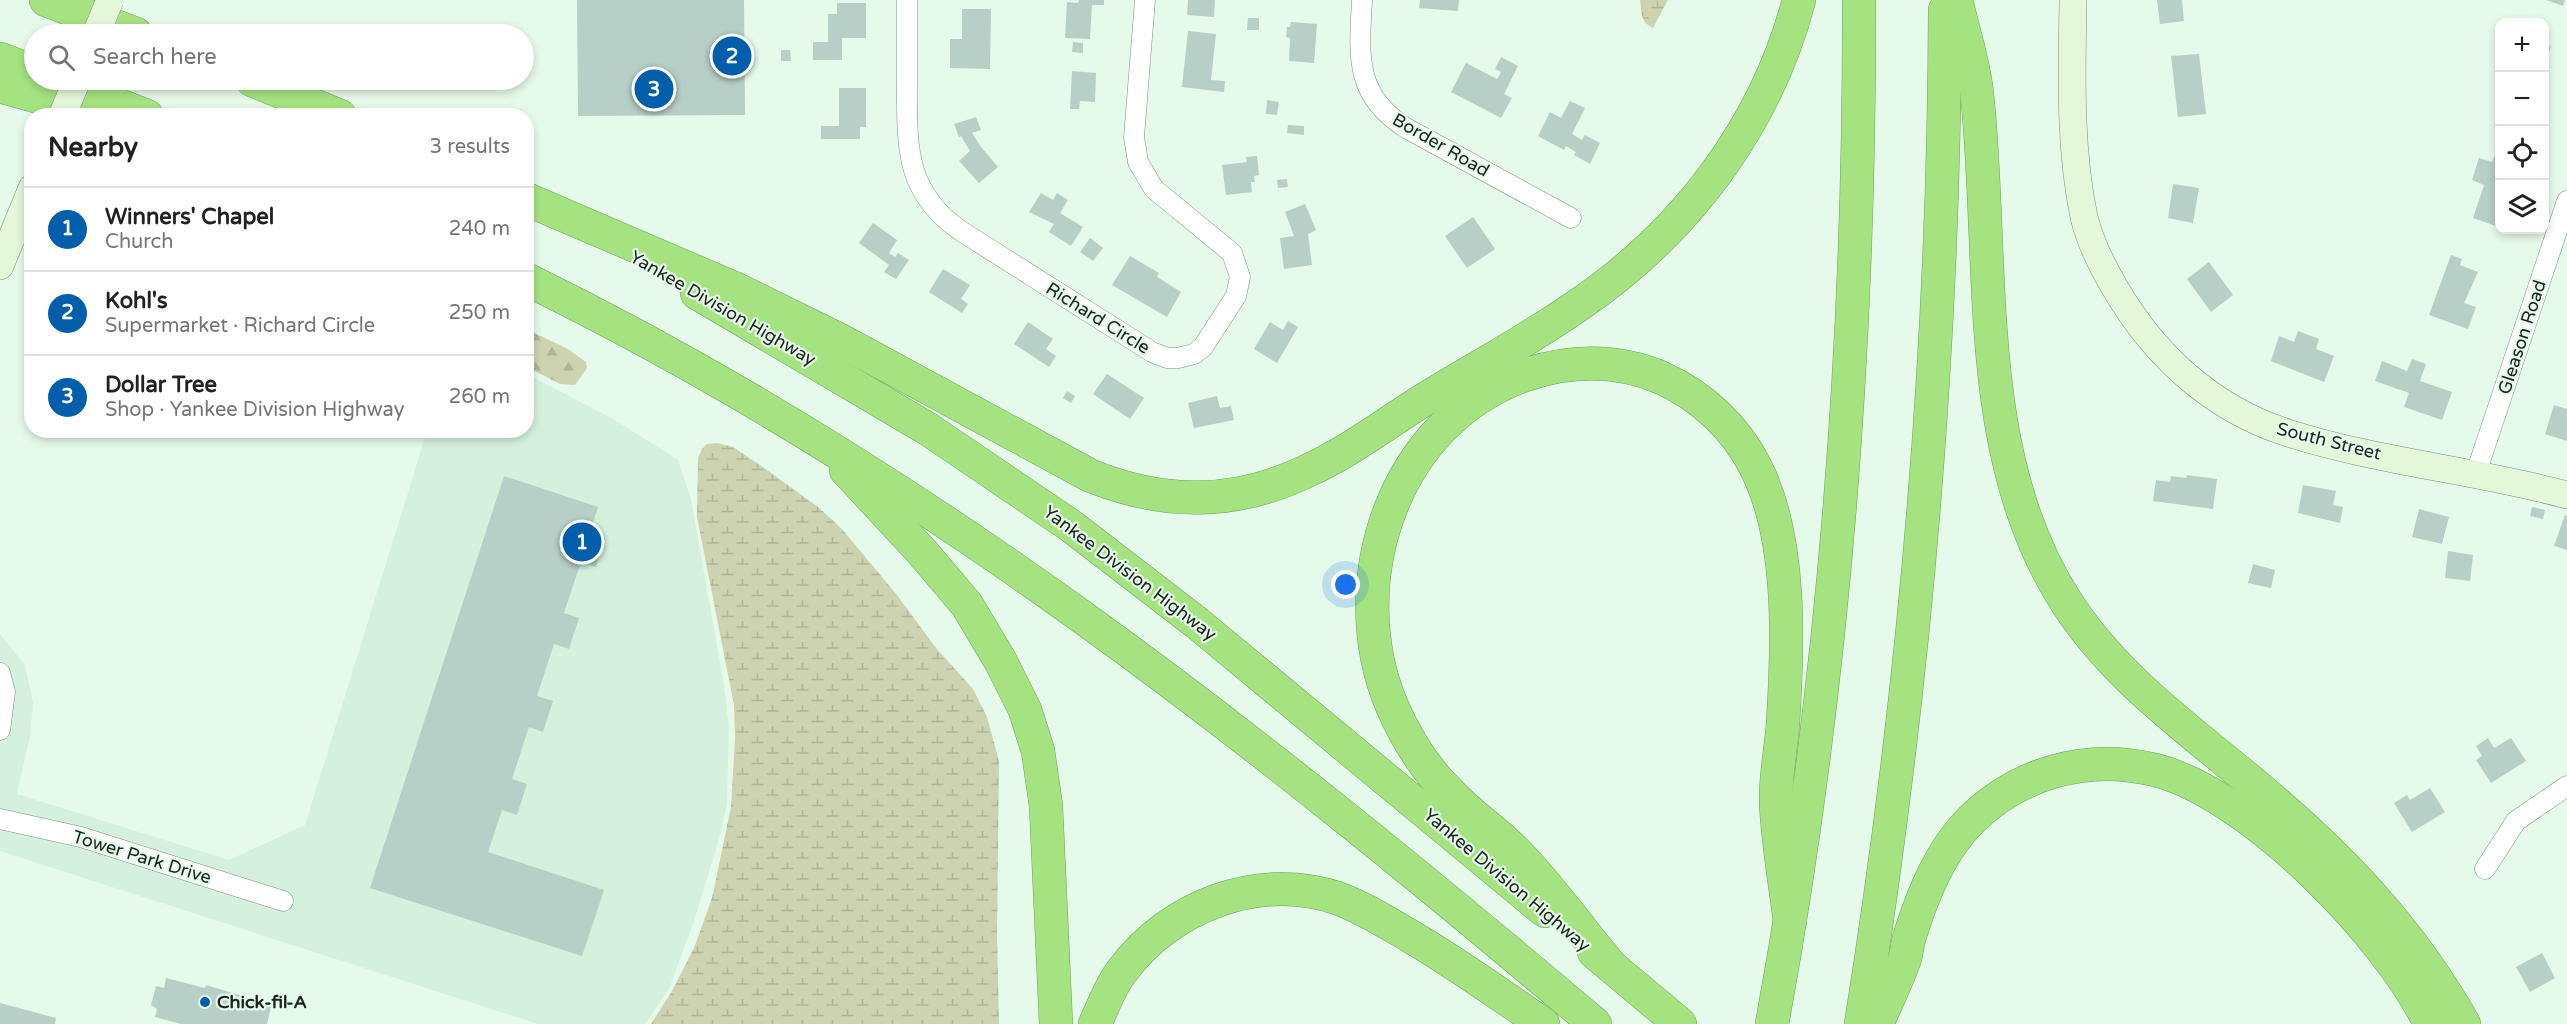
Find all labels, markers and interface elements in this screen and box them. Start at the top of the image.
map controls [2495,18,2549,234]
button: + [2495,18,2549,72]
search box [24,24,534,90]
pin: 2 [712,34,752,78]
icon: search [45,41,78,74]
text: Search here [93,44,217,70]
pin: 3 [634,66,674,112]
button: − [2495,72,2549,126]
street label: Border Road [1389,108,1493,182]
button: locate [2495,126,2549,180]
text: Nearby [48,132,138,163]
text: 3 results [430,135,510,159]
button: layers [2495,180,2549,234]
text: Winners' Chapel [105,204,274,230]
text: 1 [61,217,74,241]
text: 240 m [449,217,510,241]
text: Church [105,230,173,254]
street label: Yankee Division Highway [626,246,820,370]
street label: Richard Circle [1042,277,1154,359]
street label: Gleason Road [2493,277,2551,397]
text: Kohl's [105,288,167,314]
text: 2 [61,301,74,325]
text: 250 m [449,301,510,325]
text: Supermarket · Richard Circle [105,314,375,338]
text: Dollar Tree [105,372,217,398]
text: 3 [61,385,74,409]
text: 260 m [449,385,510,409]
text: Shop · Yankee Division Highway [105,398,404,422]
street label: South Street [2274,417,2384,465]
street label: Yankee Division Highway [1039,501,1221,646]
pin: 1 [562,520,602,564]
your location [1331,570,1360,599]
street label: Yankee Division Highway [1419,804,1595,957]
street label: Tower Park Drive [70,825,214,889]
place label: Chick-fil-A [217,991,307,1013]
marker: Chick-fil-A [198,995,212,1009]

